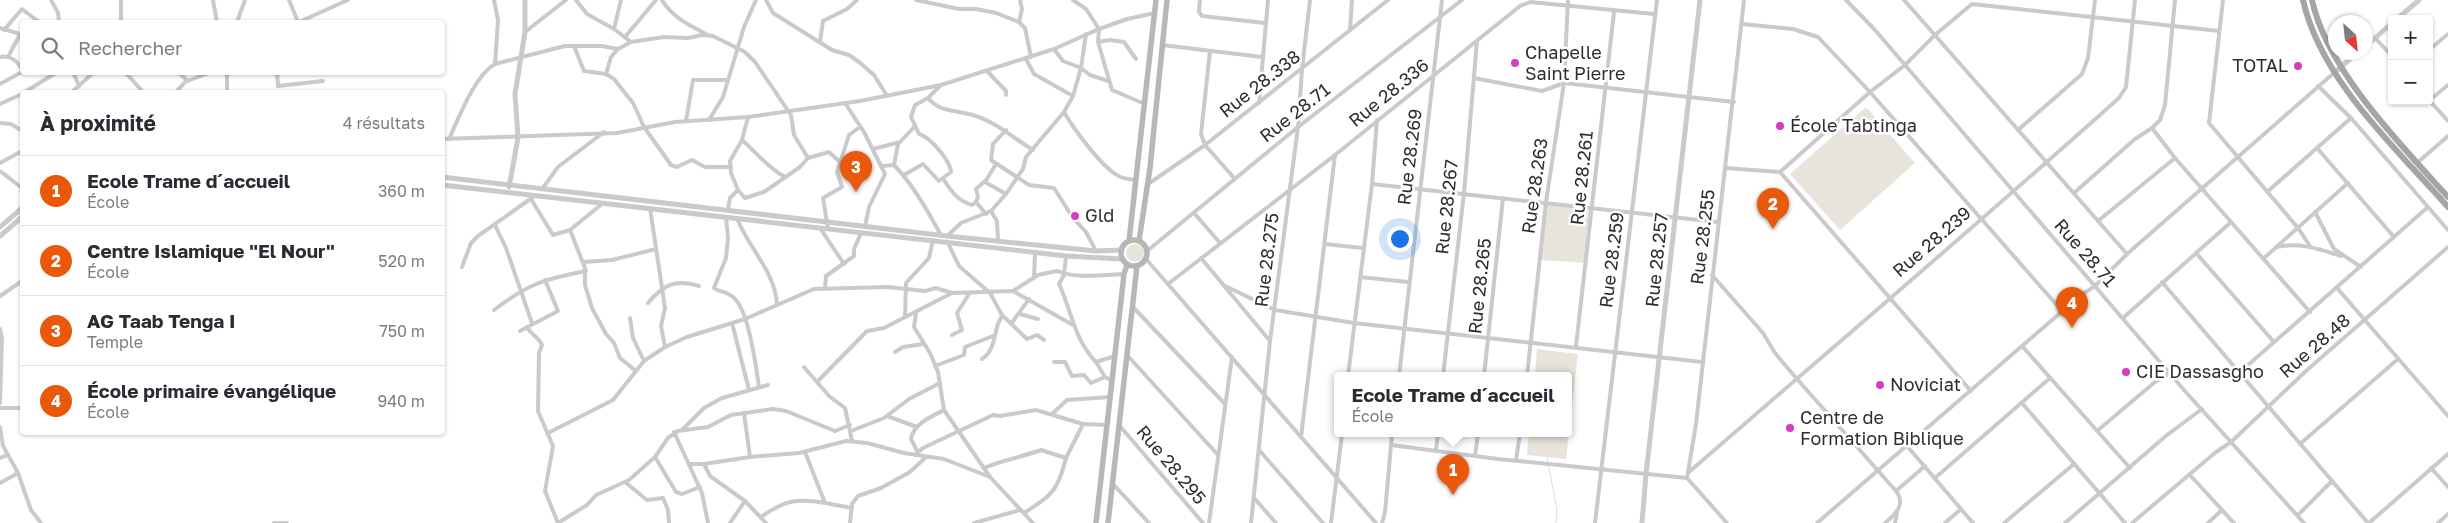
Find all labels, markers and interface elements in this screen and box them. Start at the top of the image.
north arrow [2328,15,2373,60]
map controls [2388,15,2433,105]
button: + [2388,15,2433,60]
search box [20,20,445,75]
icon: search [38,34,66,62]
text: Rechercher [78,36,183,59]
place label: Chapelle Saint Pierre [1525,41,1625,84]
street label: Rue 28.338 [1215,45,1304,122]
street label: Rue 28.336 [1344,53,1433,131]
place label: TOTAL [2232,54,2288,76]
marker: Chapelle Saint Pierre [1509,57,1521,69]
marker: TOTAL [2292,60,2304,72]
button: − [2388,60,2433,105]
street label: Rue 28.71 [1255,78,1334,146]
street label: Rue 28.269 [1392,108,1426,206]
text: À proximité [40,110,156,136]
text: 4 résultats [343,113,425,133]
place label: École Tabtinga [1790,114,1917,136]
marker: École Tabtinga [1774,120,1786,132]
street label: Rue 28.261 [1565,129,1597,226]
street label: Rue 28.263 [1516,137,1552,235]
pin: 3 [840,151,872,192]
street label: Rue 28.267 [1430,158,1462,255]
text: Ecole Trame d´accueil [87,169,290,192]
text: 1 [52,181,60,201]
text: 360 m [378,181,425,201]
street label: Rue 28.255 [1685,188,1719,286]
pin: 2 [1757,188,1789,229]
text: École [87,192,129,212]
street label: Rue 28.239 [1888,201,1975,281]
place label: Gld [1085,204,1114,226]
marker: Gld [1069,210,1081,222]
street label: Rue 28.275 [1249,211,1283,308]
street label: Rue 28.259 [1594,211,1628,309]
street label: Rue 28.257 [1640,212,1672,308]
street label: Rue 28.71 [2050,214,2121,291]
your location [1387,226,1413,252]
street label: Rue 28.265 [1463,237,1495,335]
text: Centre Islamique "El Nour" [87,239,335,262]
text: 2 [51,251,61,271]
text: 520 m [378,251,425,271]
text: École [87,262,129,282]
pin: 4 [2056,287,2088,328]
text: AG Taab Tenga I [87,309,236,332]
street label: Rue 28.48 [2274,309,2354,382]
text: 3 [51,321,61,341]
text: 750 m [379,321,425,341]
text: Temple [87,332,143,352]
place label: CIE Dassasgho [2136,360,2264,382]
marker: CIE Dassasgho [2120,366,2132,378]
popup [1334,372,1572,437]
place label: Noviciat [1890,373,1961,395]
text: École primaire évangélique [87,379,336,402]
marker: Noviciat [1874,379,1886,391]
text: Ecole Trame d´accueil [1351,383,1555,406]
text: 4 [51,391,61,411]
text: 940 m [377,391,425,411]
text: École [87,402,129,422]
text: École [1351,406,1394,426]
place label: Centre de Formation Biblique [1800,406,1964,449]
street label: Rue 28.295 [1132,420,1211,508]
marker: Centre de Formation Biblique [1784,422,1796,434]
pin: 1 [1437,454,1469,495]

